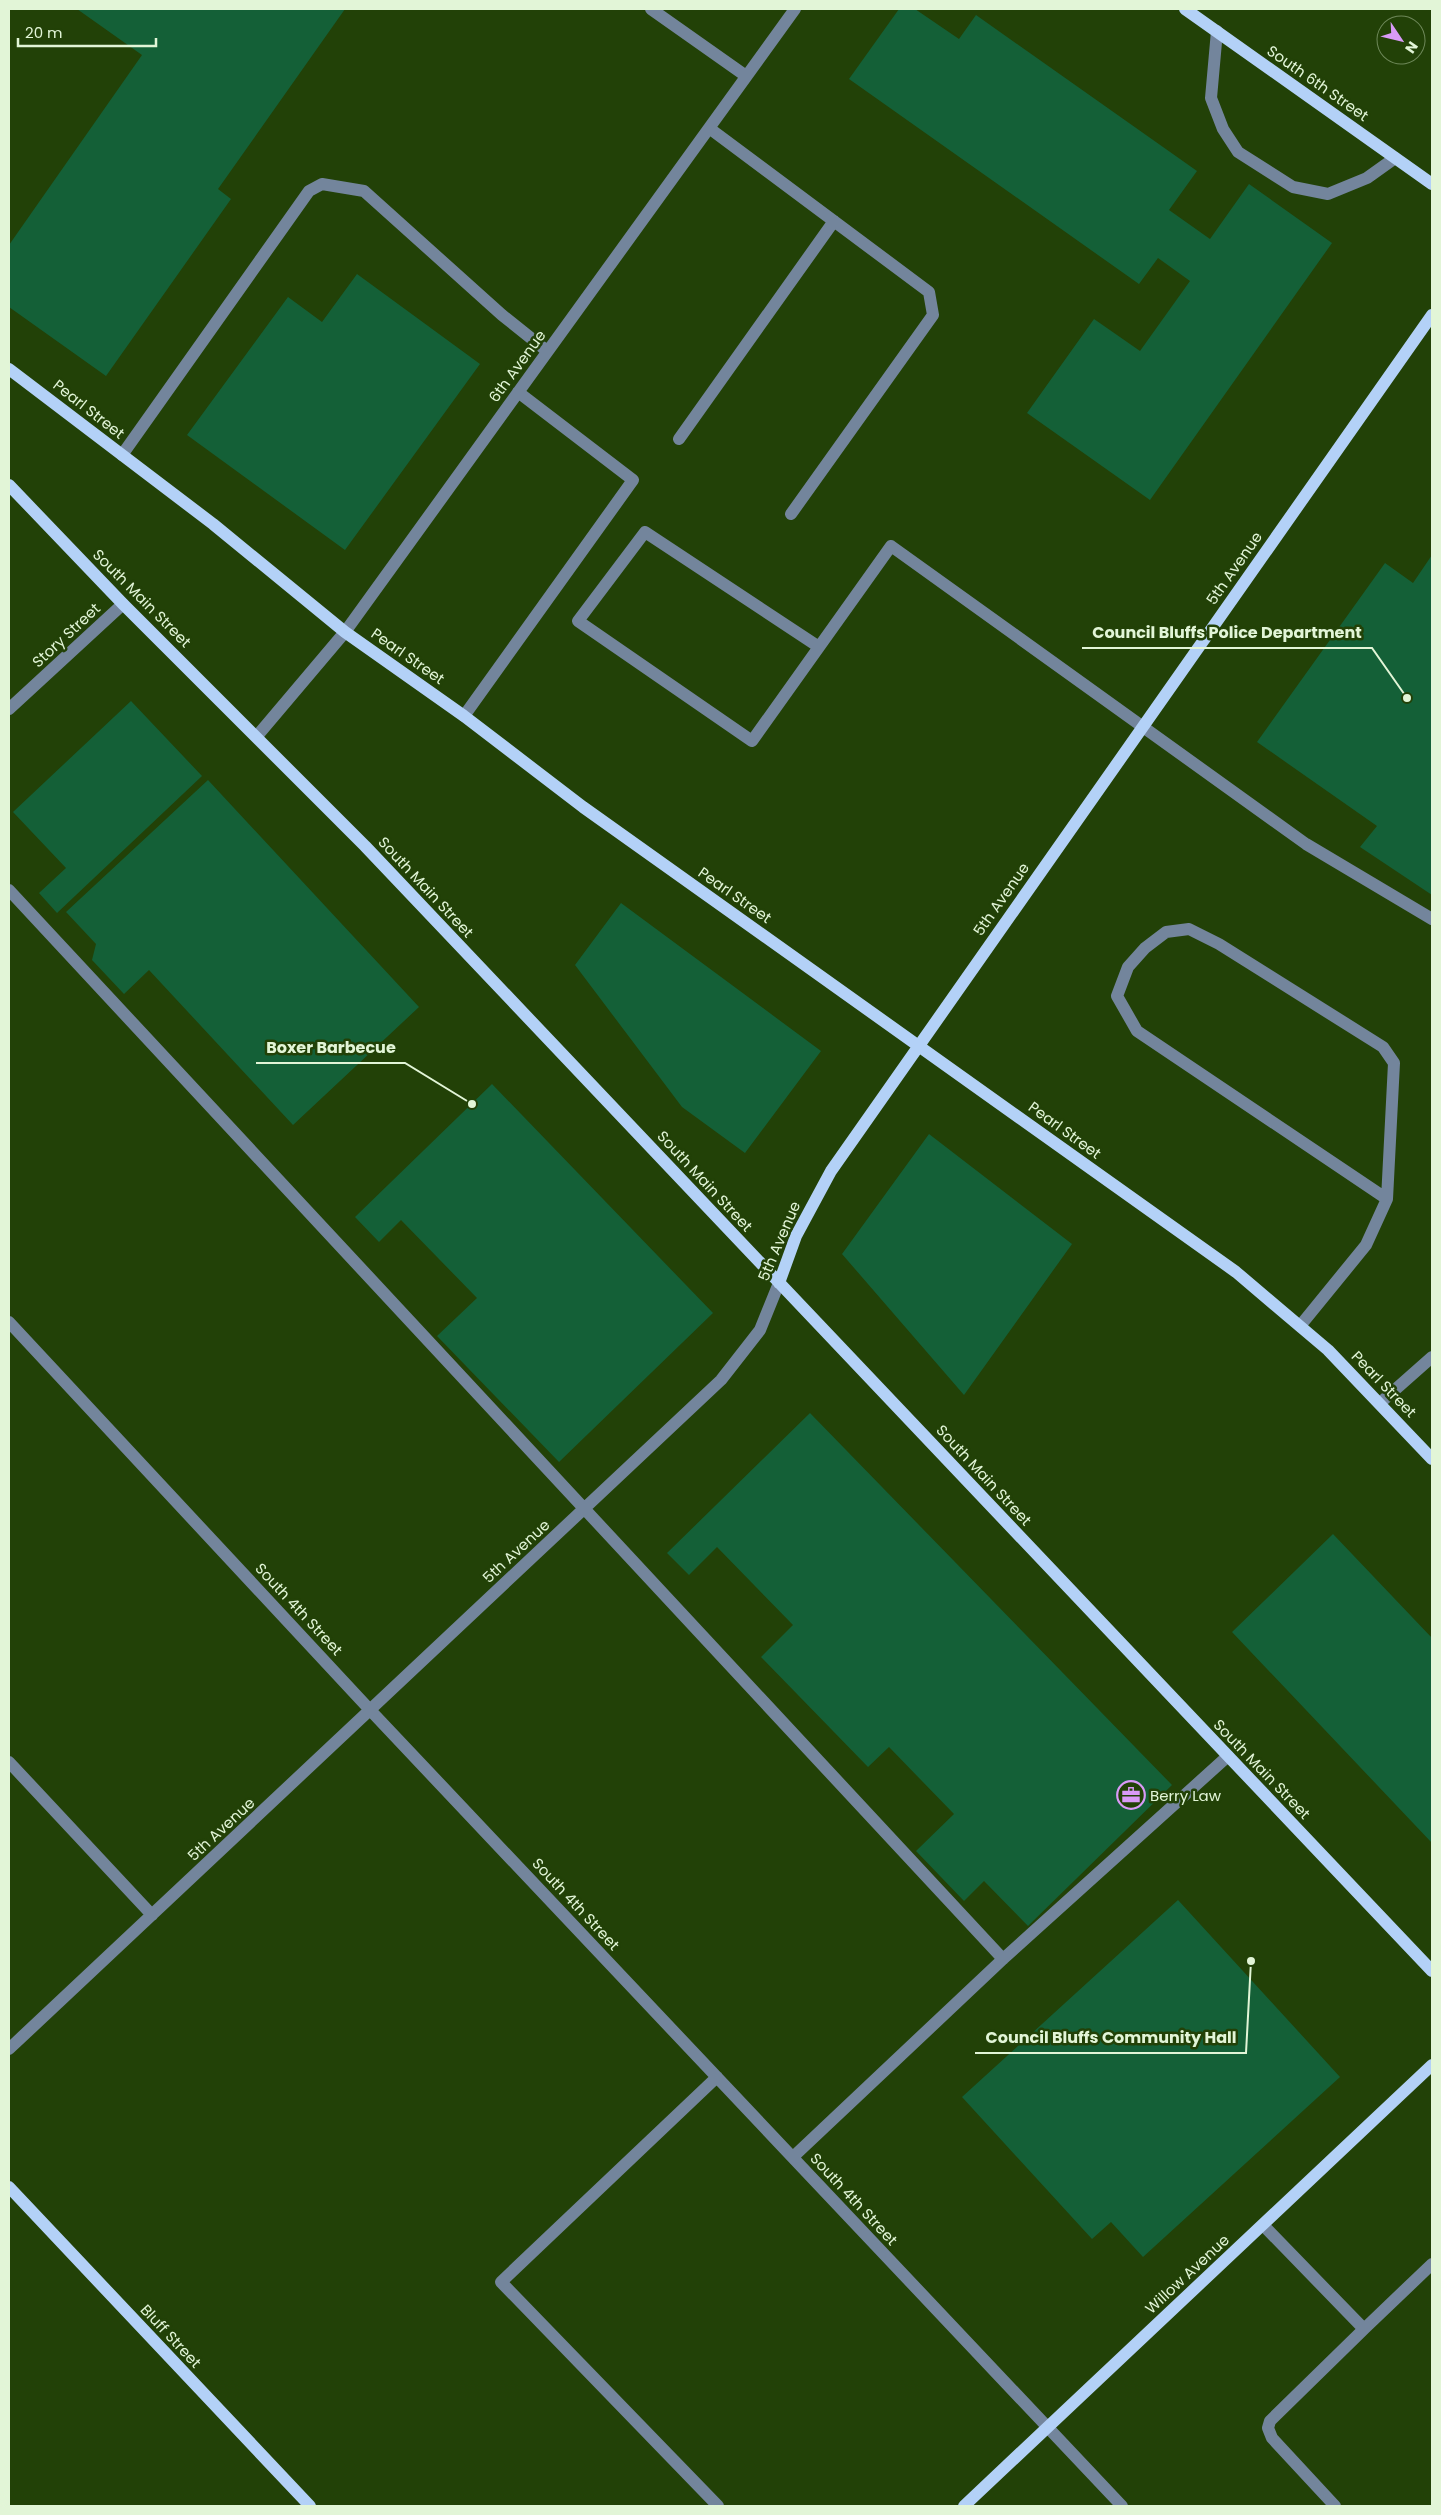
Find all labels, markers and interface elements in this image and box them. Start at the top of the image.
scale bar [18,15,155,47]
north arrow [1376,15,1426,65]
text: 20 m [25,22,63,43]
text: N [1400,37,1423,58]
street label: South 6th Street [1263,40,1373,126]
street label: 6th Avenue [484,325,550,407]
street label: Pearl Street [49,374,129,444]
street label: 5th Avenue [1201,527,1267,609]
street label: South Main Street [88,544,196,652]
street label: Story Street [27,598,105,672]
callout: Council Bluffs Police Department [1082,617,1372,648]
text: Council Bluffs Police Department [1092,621,1362,644]
street label: Pearl Street [367,623,449,689]
street label: South Main Street [374,832,478,942]
street label: 5th Avenue [968,858,1034,940]
street label: Pearl Street [694,862,776,928]
callout: Boxer Barbecue [256,1032,405,1063]
text: Boxer Barbecue [266,1036,396,1059]
street label: Pearl Street [1024,1096,1106,1164]
street label: South Main Street [653,1126,757,1236]
street label: 5th Avenue [753,1198,805,1284]
street label: Pearl Street [1347,1346,1421,1422]
street label: South Main Street [932,1420,1036,1530]
street label: 5th Avenue [478,1514,554,1588]
street label: South 4th Street [251,1558,347,1660]
street label: South Main Street [1209,1714,1315,1824]
office icon: Berry Law [1116,1780,1146,1810]
place label: Berry Law [1150,1785,1222,1806]
street label: 5th Avenue [183,1792,259,1866]
street label: South 4th Street [528,1853,624,1955]
callout: Council Bluffs Community Hall [975,2022,1246,2053]
text: Council Bluffs Community Hall [986,2026,1236,2049]
street label: South 4th Street [806,2148,902,2250]
street label: Willow Avenue [1140,2230,1234,2318]
street label: Bluff Street [136,2299,206,2373]

